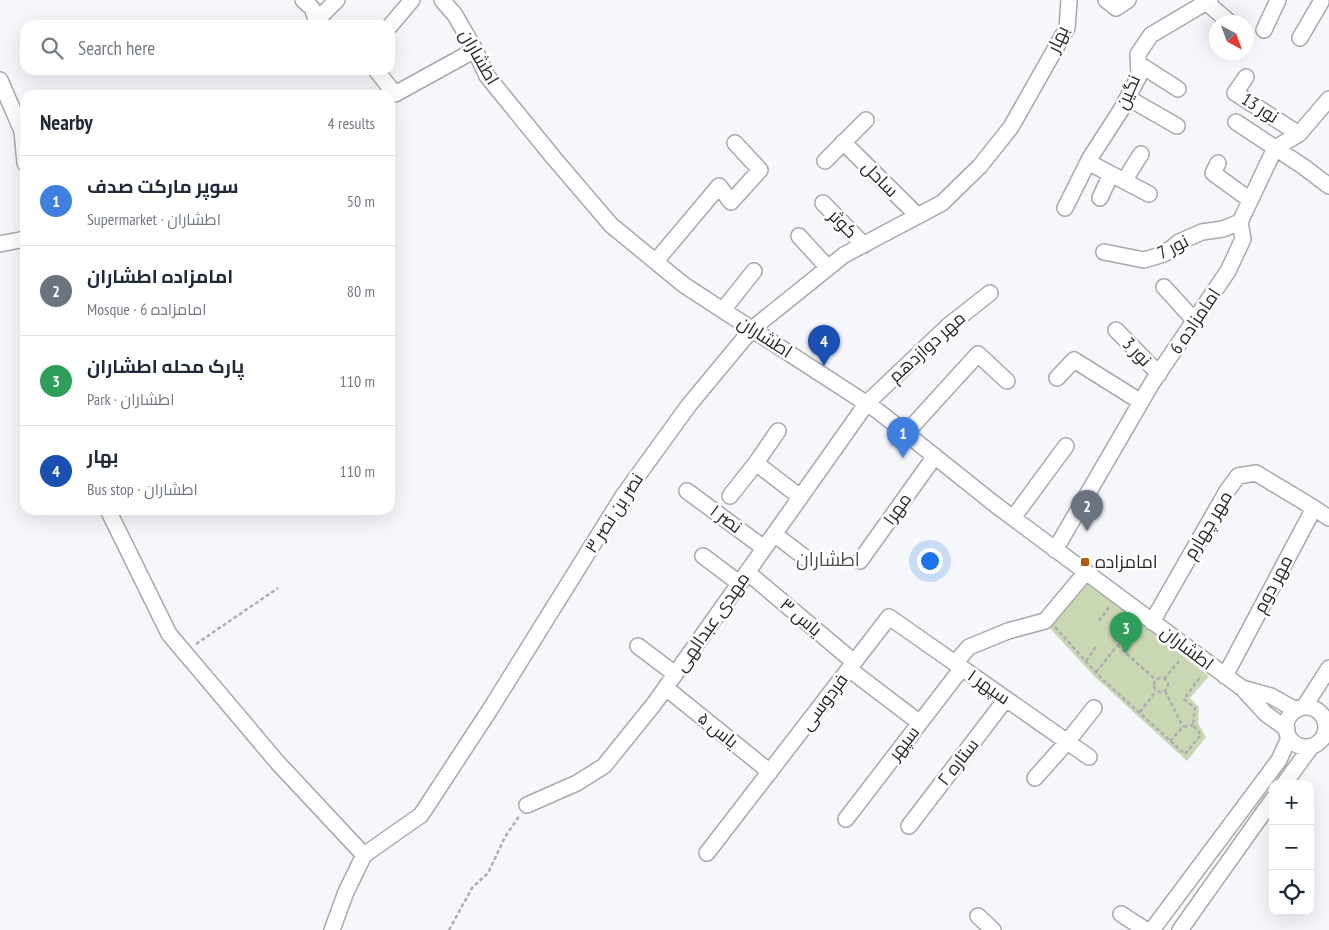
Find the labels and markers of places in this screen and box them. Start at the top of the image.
pin: 4 [808,325,840,366]
pin: 1 [887,417,919,458]
pin: 2 [1071,490,1103,531]
place label: امامزاده [1095,550,1158,573]
marker: امامزاده [1079,556,1091,568]
pin: 3 [1110,612,1142,653]

